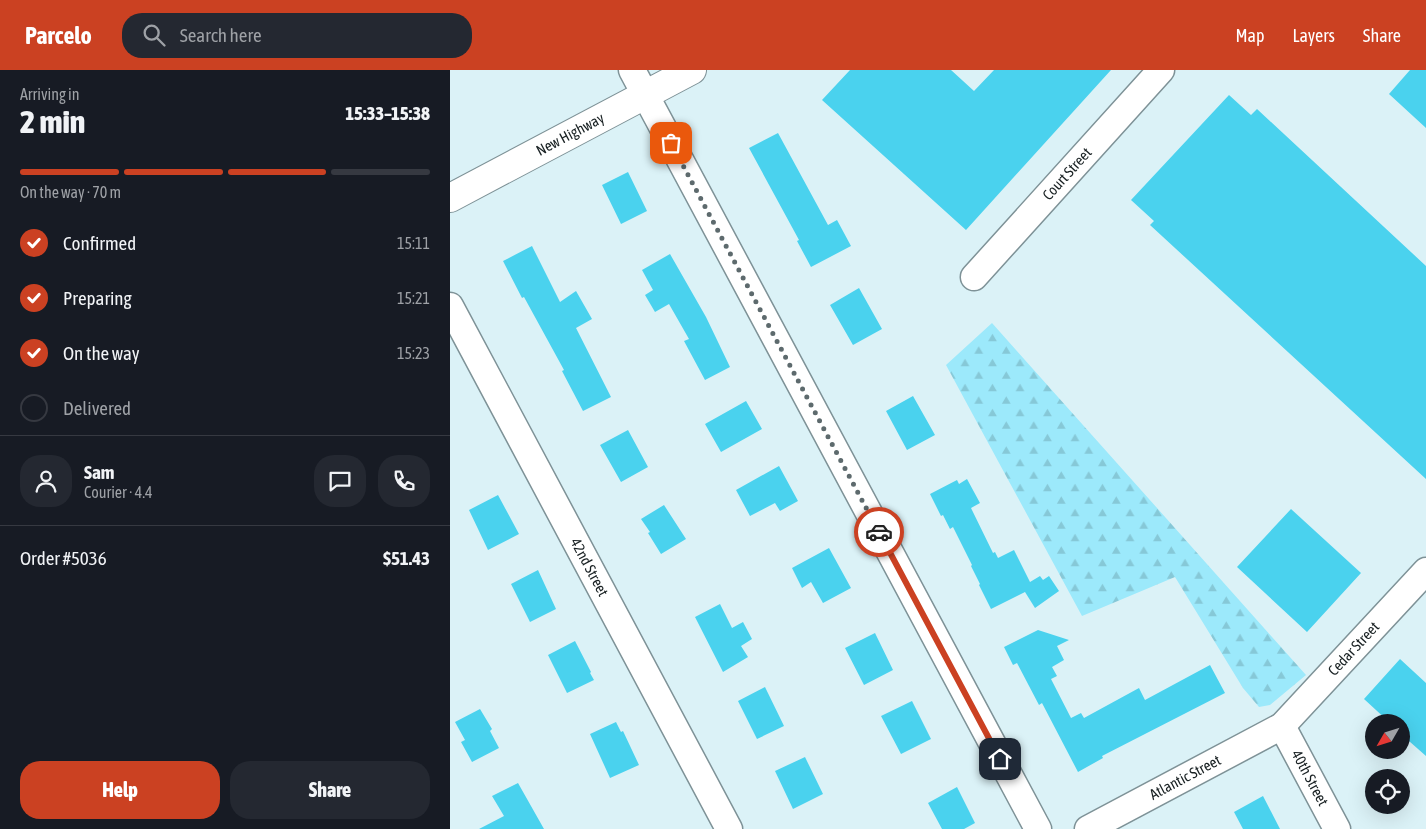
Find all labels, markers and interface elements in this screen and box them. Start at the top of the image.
search box [122,13,472,58]
icon: search [140,21,168,49]
text: Parcelo [25,22,92,49]
text: Search here [180,24,262,46]
text: Map [1235,25,1264,46]
text: Layers [1292,25,1335,46]
text: Share [1363,25,1401,46]
text: Arriving in [20,85,80,103]
text: 15:33–15:38 [345,102,430,124]
text: 2 min [20,103,85,140]
street label: New Highway [533,109,607,159]
pin [650,122,692,164]
icon: bag [657,129,685,157]
street label: Court Street [1039,144,1095,203]
text: On the way · 70 m [20,183,121,201]
icon: check [20,229,48,257]
text: Confirmed [63,232,136,254]
text: 15:11 [397,234,430,252]
icon: check [20,284,48,312]
text: Preparing [63,287,132,309]
text: 15:21 [397,289,430,307]
icon: check [20,339,48,367]
text: On the way [63,342,140,364]
text: 15:23 [397,344,430,362]
text: Delivered [63,397,131,419]
button: person [20,455,72,507]
button: chat [314,455,366,507]
button: phone [378,455,430,507]
text: Sam [84,461,115,483]
text: Courier · 4.4 [84,483,153,501]
courier [854,507,904,557]
icon: car [865,518,893,546]
street label: 42nd Street [567,535,612,599]
text: Order #5036 [20,547,107,569]
text: $51.43 [383,547,430,569]
street label: Cedar Street [1324,618,1382,679]
north arrow [1365,714,1410,759]
map controls [1365,714,1410,814]
pin [979,738,1021,780]
icon: home [986,745,1014,773]
street label: 40th Street [1288,747,1332,809]
street label: Atlantic Street [1146,751,1223,803]
button: Help [20,761,220,819]
button: Share [230,761,430,819]
button: locate [1365,769,1410,814]

